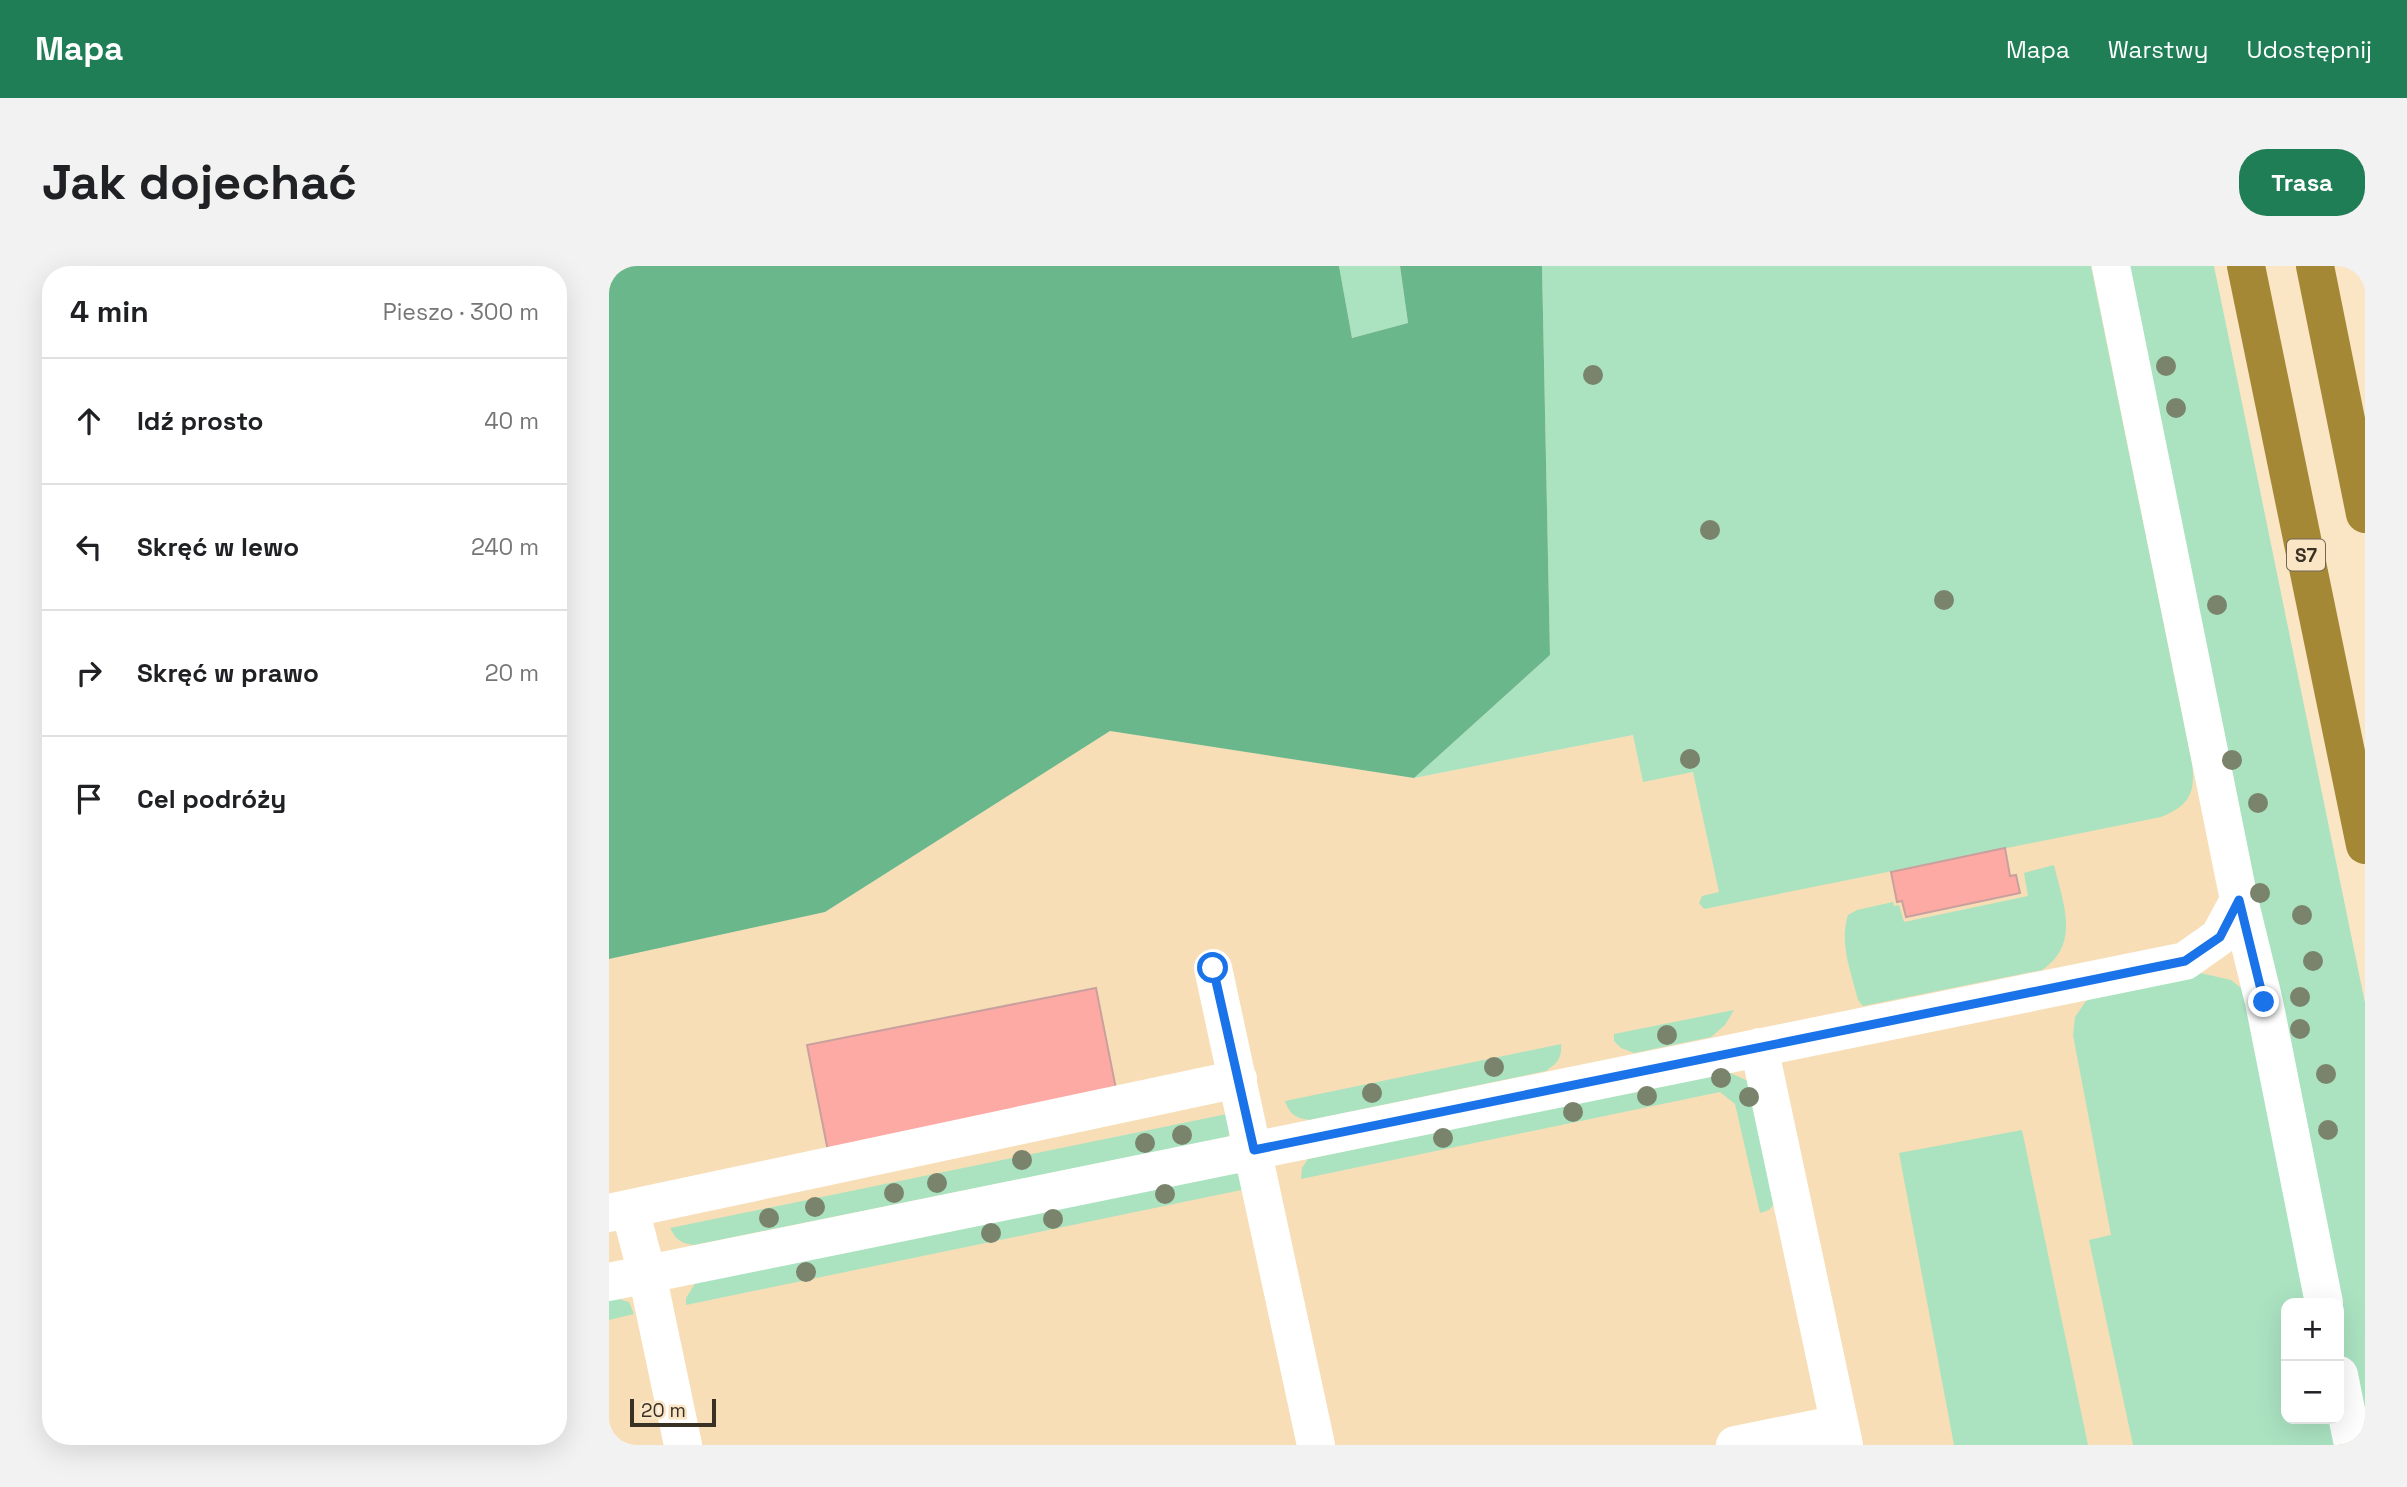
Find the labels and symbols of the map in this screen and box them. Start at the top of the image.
road number: S7 [2287,540,2325,570]
route start [1197,952,1228,983]
route end [2248,986,2279,1017]
scale bar [630,1396,716,1428]

